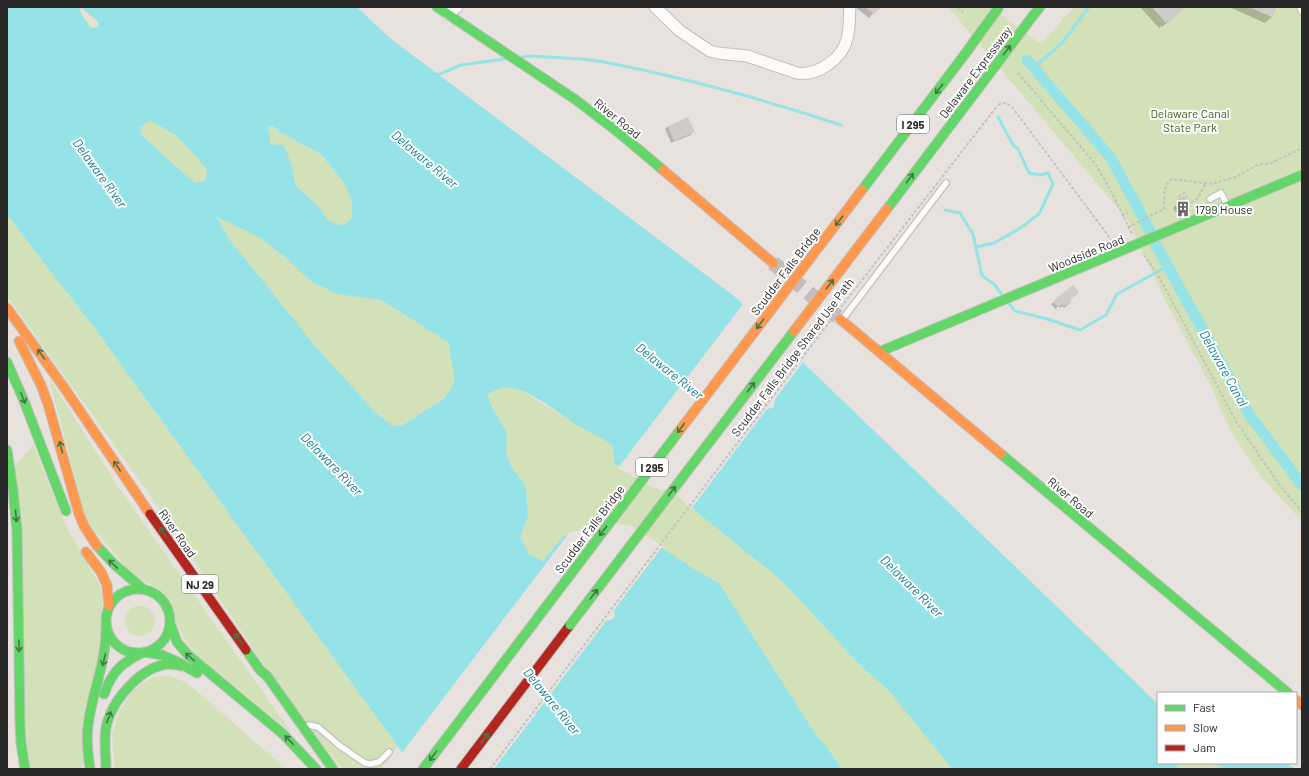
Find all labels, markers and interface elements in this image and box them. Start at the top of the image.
street label: Delaware Expressway [936,23,1014,121]
one-way arrow [1003,45,1011,56]
one-way arrow [935,84,943,95]
street label: River Road [592,95,644,141]
park label: Delaware Canal State Park [1150,106,1230,134]
road number: I 295 [897,115,929,133]
water label: Delaware River [389,127,462,192]
water label: Delaware River [69,135,131,211]
one-way arrow [906,173,915,184]
building icon: 1799 House [1174,200,1192,218]
place label: 1799 House [1195,202,1253,216]
one-way arrow [835,215,843,226]
street label: Scudder Falls Bridge [747,224,823,318]
street label: Woodside Road [1046,231,1126,275]
street label: Scudder Falls Bridge Shared Use Path [728,275,856,439]
one-way arrow [826,278,834,289]
one-way arrow [756,319,764,330]
water label: Delaware Canal [1196,327,1252,409]
water label: Delaware River [633,339,707,403]
one-way arrow [37,349,45,360]
one-way arrow [747,382,756,393]
one-way arrow [20,391,27,403]
one-way arrow [677,422,686,433]
water label: Delaware River [298,429,366,499]
one-way arrow [57,441,64,454]
road number: I 295 [636,458,668,476]
one-way arrow [113,460,121,471]
street label: River Road [1045,474,1097,520]
street label: Scudder Falls Bridge [551,482,627,576]
one-way arrow [668,485,677,496]
street label: River Road [156,506,200,560]
one-way arrow [12,509,19,522]
one-way arrow [599,526,607,537]
one-way arrow [159,527,167,538]
water label: Delaware River [877,551,947,621]
one-way arrow [108,559,118,569]
road number: NJ 29 [182,575,218,593]
one-way arrow [589,589,598,600]
one-way arrow [234,633,242,644]
one-way arrow [15,639,23,652]
one-way arrow [185,652,195,661]
one-way arrow [99,654,107,667]
water label: Delaware River [520,664,584,738]
legend [1157,692,1297,764]
text: Fast [1193,700,1216,714]
one-way arrow [106,711,114,723]
text: Slow [1193,720,1218,734]
one-way arrow [481,732,489,743]
one-way arrow [284,735,294,745]
text: Jam [1193,740,1216,754]
one-way arrow [428,751,437,762]

